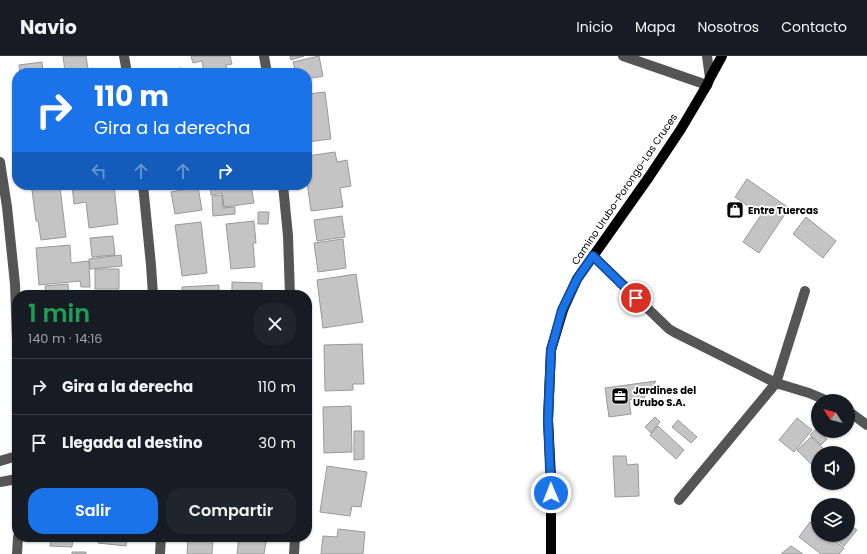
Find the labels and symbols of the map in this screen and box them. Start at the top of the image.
street label: Camino Urubo-Porongo-Las Cruces [568,110,681,268]
shop icon: Entre Tuercas [725,200,745,220]
place label: Entre Tuercas [748,203,819,218]
pin [619,281,653,315]
place label: Jardines del Urubo S.A. [633,383,696,410]
office icon: Jardines del Urubo S.A. [610,386,630,406]
north arrow [811,394,855,438]
position arrow [530,472,572,514]

